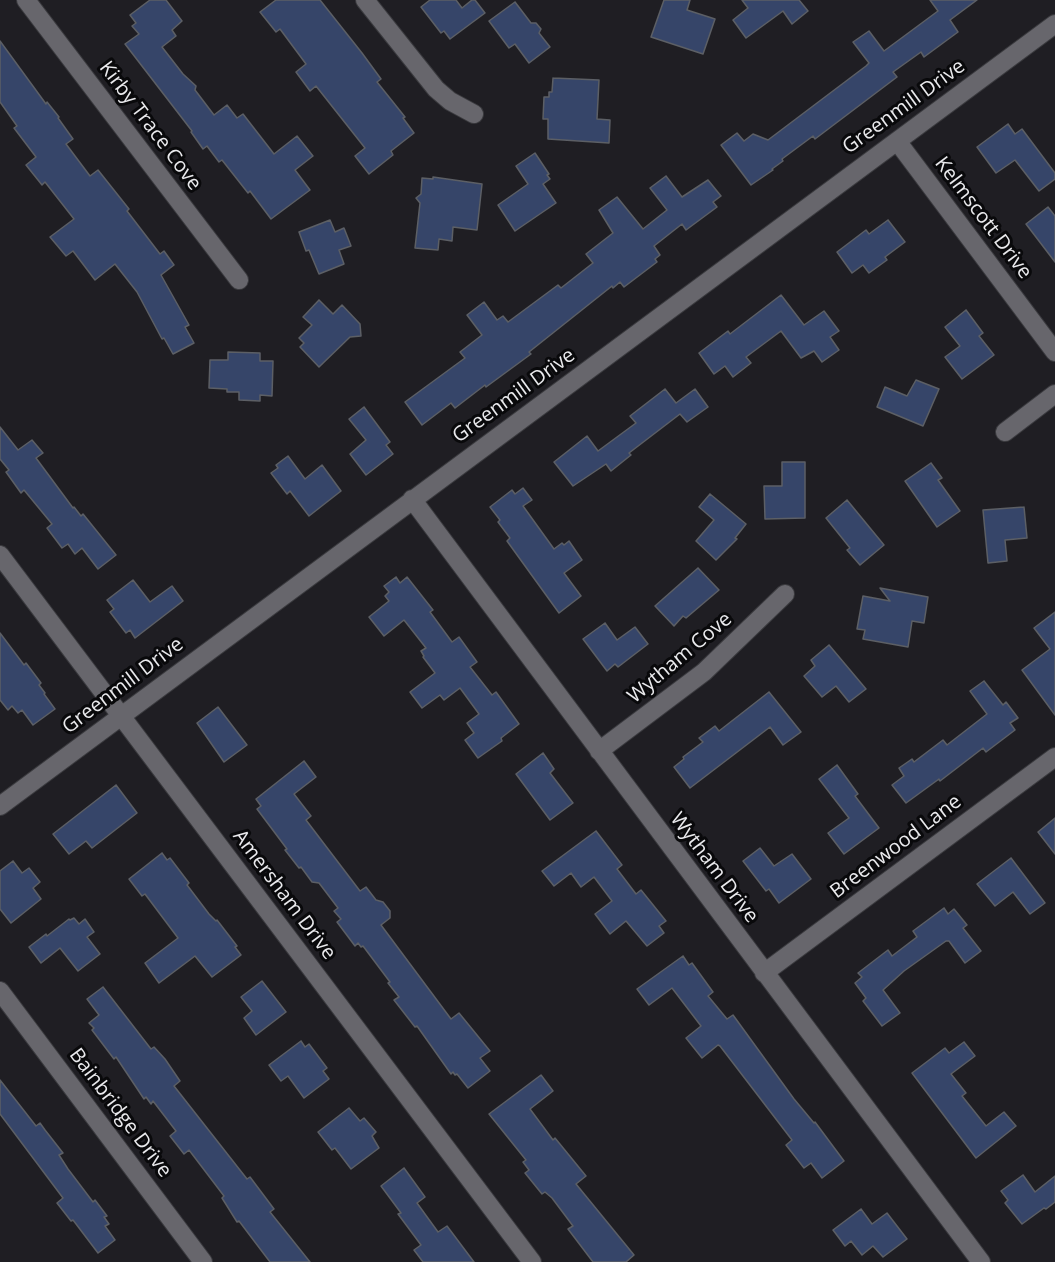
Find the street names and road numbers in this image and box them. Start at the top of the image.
street label: Greenmill Drive [838,55,970,159]
street label: Kirby Trace Cove [94,57,206,195]
street label: Kelmscott Drive [929,152,1037,284]
street label: Greenmill Drive [448,344,580,448]
street label: Wytham Cove [623,607,737,709]
street label: Greenmill Drive [58,633,188,739]
street label: Breenwood Lane [826,790,966,904]
street label: Wytham Drive [665,808,763,928]
street label: Amersham Drive [227,825,341,965]
street label: Bainbridge Drive [64,1044,176,1182]

